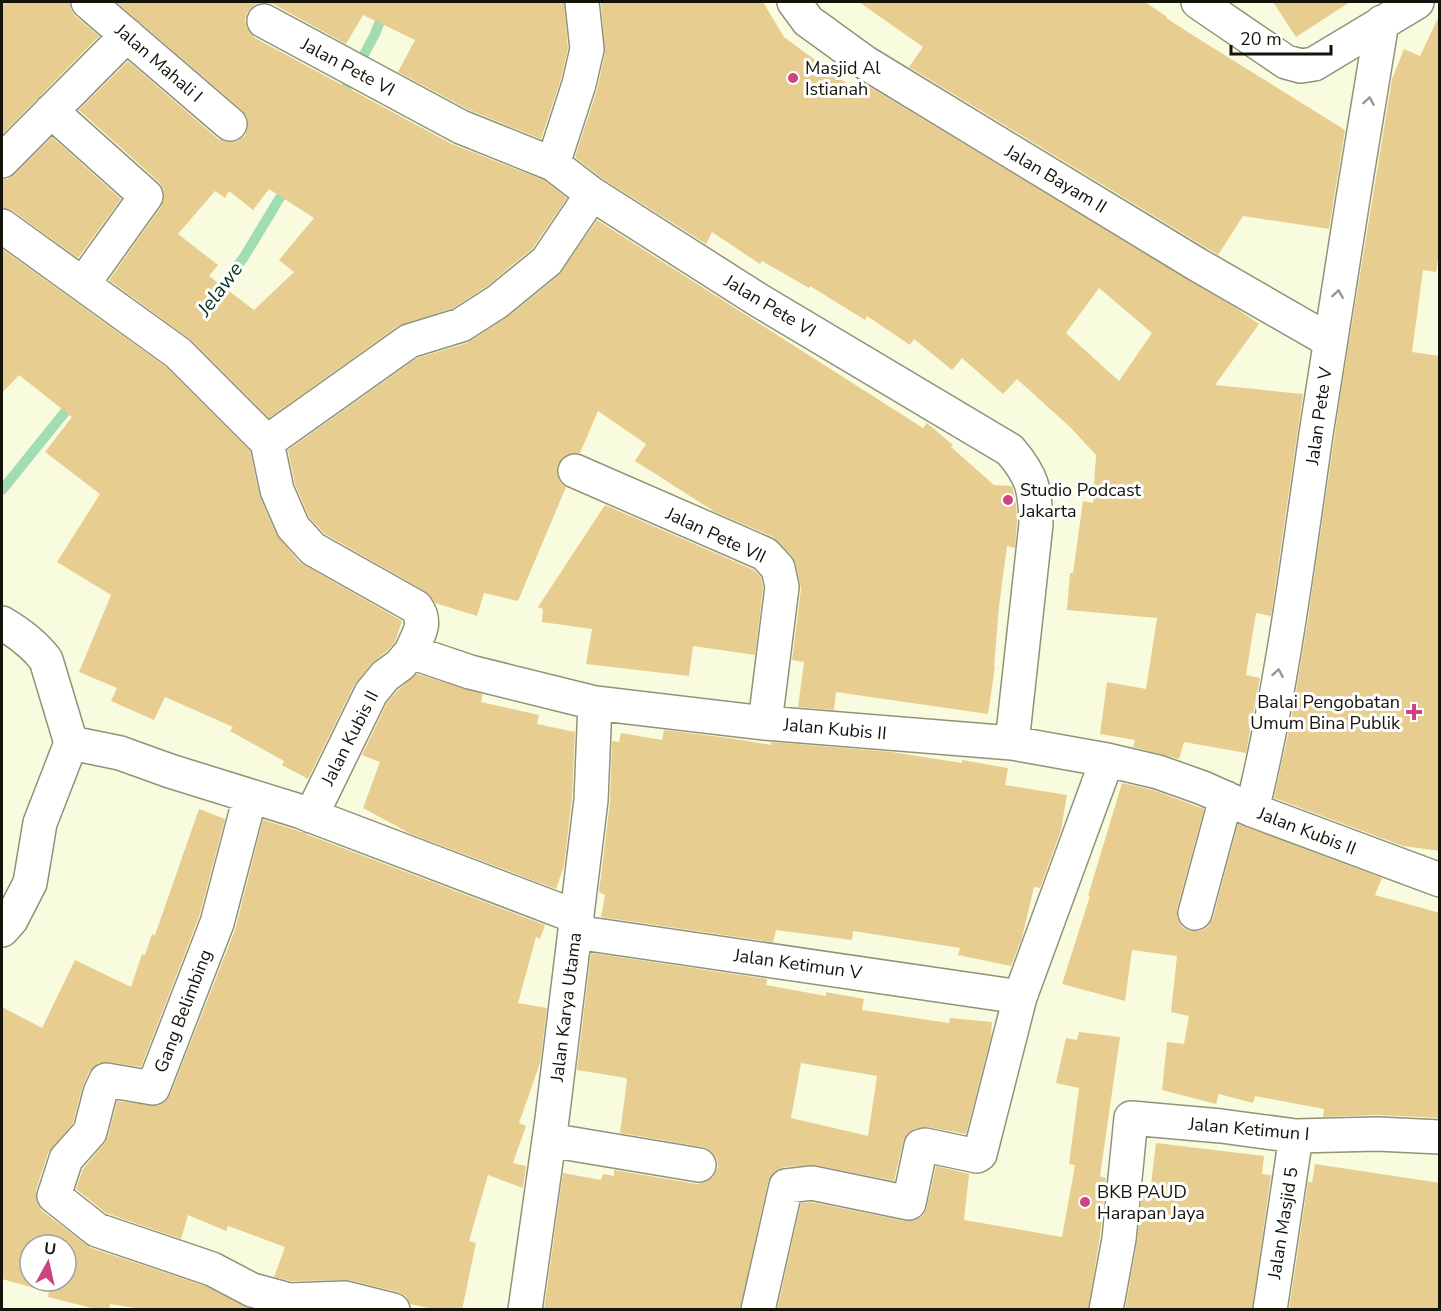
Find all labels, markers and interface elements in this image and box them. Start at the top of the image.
street label: Jalan Mahali I [109,18,208,108]
scale bar [1231,18,1332,56]
text: 20 m [1240,27,1282,51]
street label: Jalan Pete VI [296,32,399,102]
place label: Masjid Al Istianah [805,56,881,101]
marker: Masjid Al Istianah [786,71,800,85]
one-way arrow [1362,97,1374,106]
street label: Jalan Bayam II [1000,139,1111,219]
water label: Jelawe [190,256,249,322]
street label: Jalan Pete VI [719,269,820,343]
one-way arrow [1331,289,1343,298]
street label: Jalan Pete V [1300,365,1338,467]
place label: Studio Podcast Jakarta [1019,478,1142,523]
marker: Studio Podcast Jakarta [1001,493,1015,507]
street label: Jalan Pete VII [661,501,770,569]
one-way arrow [1272,669,1284,678]
street label: Jalan Kubis II [315,686,384,790]
place label: Balai Pengobatan Umum Bina Publik [1250,690,1401,735]
marker: Balai Pengobatan Umum Bina Publik [1405,703,1423,721]
street label: Jalan Kubis II [781,712,888,745]
street label: Jalan Kubis II [1253,801,1360,861]
street label: Jalan Karya Utama [545,931,587,1084]
street label: Jalan Ketimun V [731,943,864,985]
street label: Gang Belimbing [148,946,218,1076]
street label: Jalan Ketimun I [1187,1112,1310,1146]
street label: Jalan Masjid 5 [1262,1165,1304,1282]
place label: BKB PAUD Harapan Jaya [1097,1180,1205,1225]
marker: BKB PAUD Harapan Jaya [1078,1195,1092,1209]
north arrow [18,1233,78,1293]
text: U [43,1237,57,1261]

